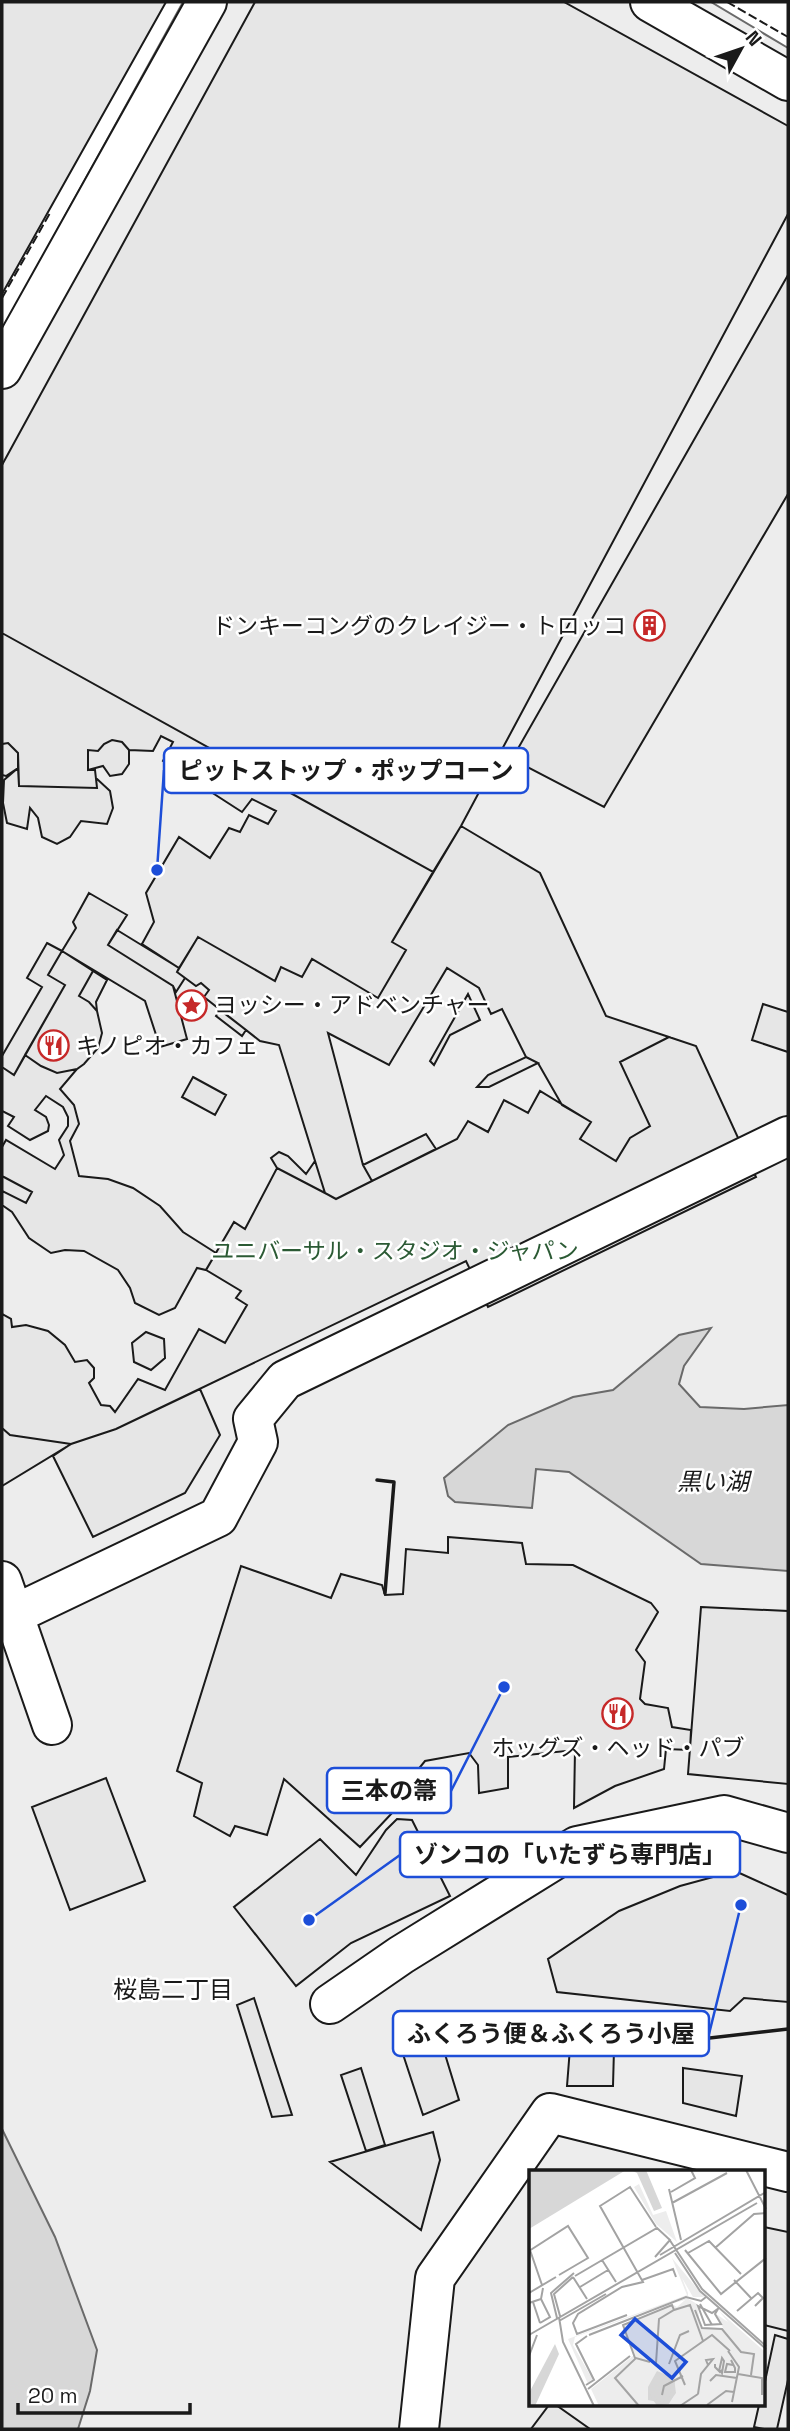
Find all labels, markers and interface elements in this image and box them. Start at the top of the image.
north arrow [706,14,776,84]
text: N [740,25,767,51]
building icon: ドンキーコングのクレイジー・トロッコ [632,609,666,643]
place label: ドンキーコングのクレイジー・トロッコ [212,611,626,641]
callout: ピットストップ・ポップコーン [164,748,528,793]
text: ピットストップ・ポップコーン [179,755,513,786]
place icon: ヨッシー・アドベンチャー [174,988,208,1022]
place label: ヨッシー・アドベンチャー [214,990,490,1020]
restaurant icon: キノピオ・カフェ [36,1029,70,1063]
place label: キノピオ・カフェ [76,1031,258,1061]
park label: ユニバーサル・スタジオ・ジャパン [211,1236,579,1266]
water label: 黒い湖 [677,1466,753,1497]
restaurant icon: ホッグズ・ヘッド・パブ [601,1697,635,1731]
place label: ホッグズ・ヘッド・パブ [492,1733,745,1763]
callout: 三本の箒 [327,1768,451,1813]
text: 三本の箒 [341,1775,437,1806]
callout: ゾンコの「いたずら専門店」 [400,1832,740,1877]
text: ゾンコの「いたずら専門店」 [414,1839,726,1870]
district label: 桜島二丁目 [113,1974,233,2005]
callout: ふくろう便＆ふくろう小屋 [393,2011,709,2056]
text: ふくろう便＆ふくろう小屋 [407,2018,695,2049]
inset map [529,2170,766,2406]
scale bar [18,2372,189,2416]
text: 20 m [28,2382,78,2409]

